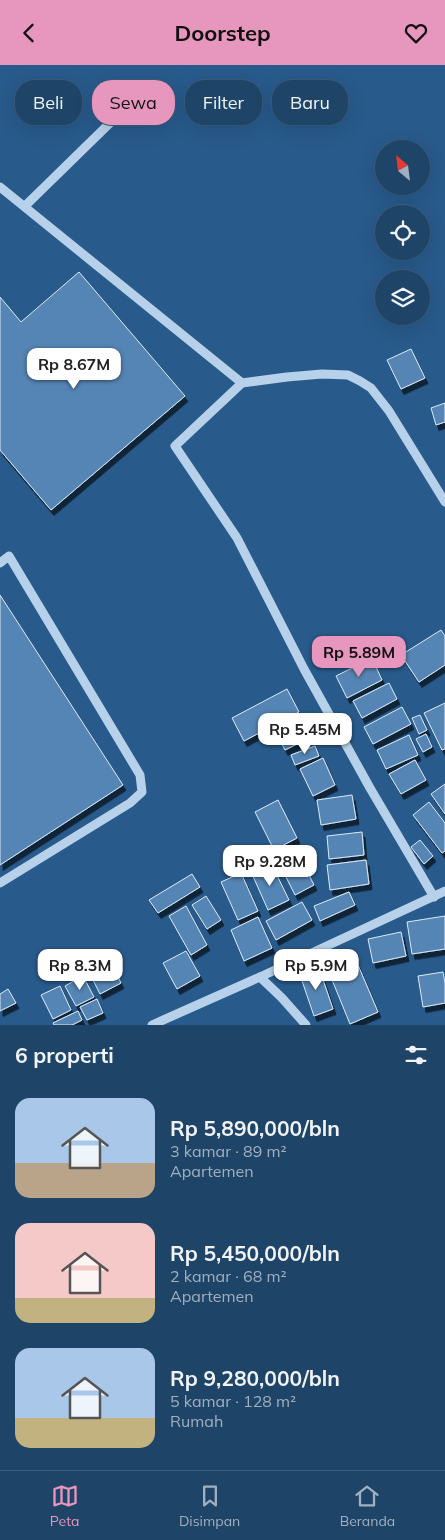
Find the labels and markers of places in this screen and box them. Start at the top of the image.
pin: Rp 8.67M [22,347,126,390]
pin: Rp 5.89M [307,635,411,678]
pin: Rp 5.45M [253,713,357,755]
pin: Rp 9.28M [218,845,322,887]
pin: Rp 8.3M [34,949,126,991]
pin: Rp 5.9M [270,949,362,991]

